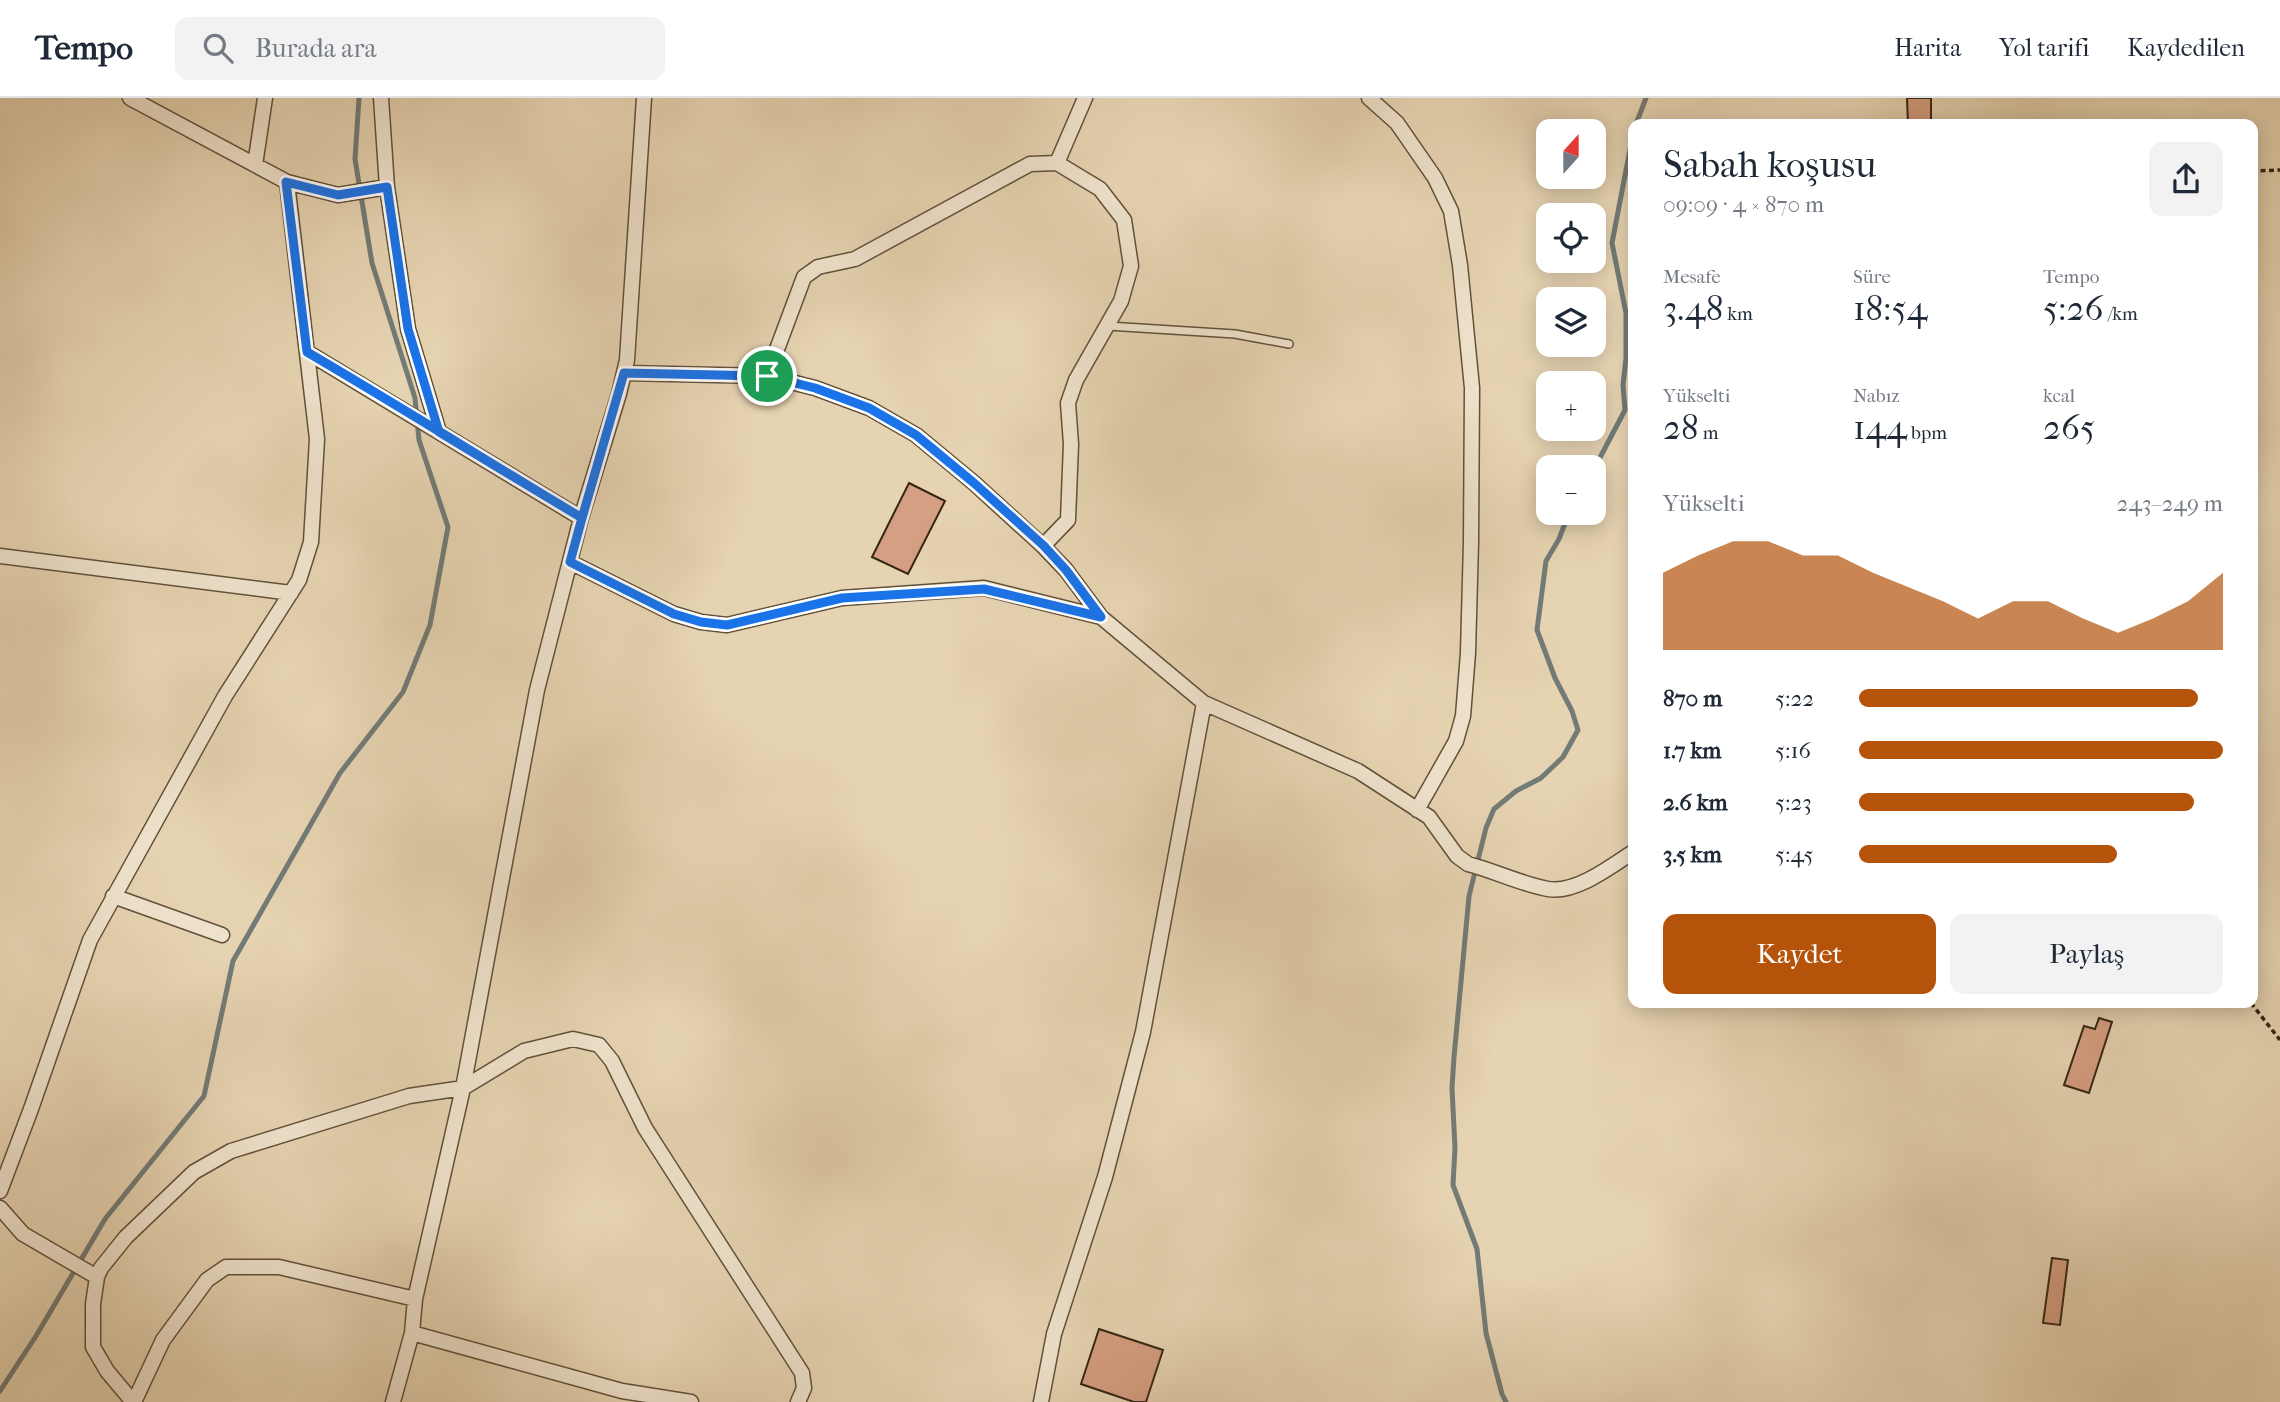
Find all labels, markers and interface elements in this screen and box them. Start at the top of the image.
search box [175,17,665,80]
text: Tempo [35,29,133,68]
icon: search [199,29,237,67]
text: Burada ara [255,33,376,64]
text: Harita [1894,34,1961,62]
text: Yol tarifi [1999,34,2089,62]
text: Kaydedilen [2127,34,2245,62]
north arrow [1536,119,1606,189]
map controls [1536,119,1606,525]
text: Sabah koşusu [1663,142,1876,187]
button: share [2149,142,2223,216]
text: 09:09 · 4 × 870 m [1663,191,1824,218]
button: locate [1536,203,1606,273]
text: Mesafe [1663,266,1721,288]
text: Süre [1853,266,1891,288]
text: Tempo [2043,266,2099,288]
button: layers [1536,287,1606,357]
text: 3.48 [1663,288,1723,329]
text: 18:54 [1853,288,1927,329]
text: 5:26 [2043,288,2104,329]
text: km [1723,303,1753,325]
text: /km [2104,303,2138,325]
pin [737,346,797,406]
icon: arrive [748,357,786,395]
button: + [1536,371,1606,441]
text: Yükselti [1663,385,1730,407]
text: Nabız [1853,385,1900,407]
text: kcal [2043,385,2075,407]
text: 28 [1663,407,1699,448]
text: 144 [1853,407,1907,448]
text: 265 [2043,407,2095,448]
text: m [1699,422,1718,444]
text: bpm [1907,422,1947,444]
button: − [1536,455,1606,525]
text: Yükselti [1663,490,1744,517]
text: 243–249 m [2117,490,2223,517]
text: 870 m [1663,685,1722,712]
text: 5:22 [1775,685,1814,712]
text: 1.7 km [1663,737,1721,764]
text: 5:16 [1775,737,1811,764]
text: 2.6 km [1663,789,1728,816]
text: 5:23 [1775,789,1812,816]
text: 3.5 km [1663,841,1722,868]
text: 5:45 [1775,841,1813,868]
button: Kaydet [1663,914,1936,994]
button: Paylaş [1950,914,2223,994]

